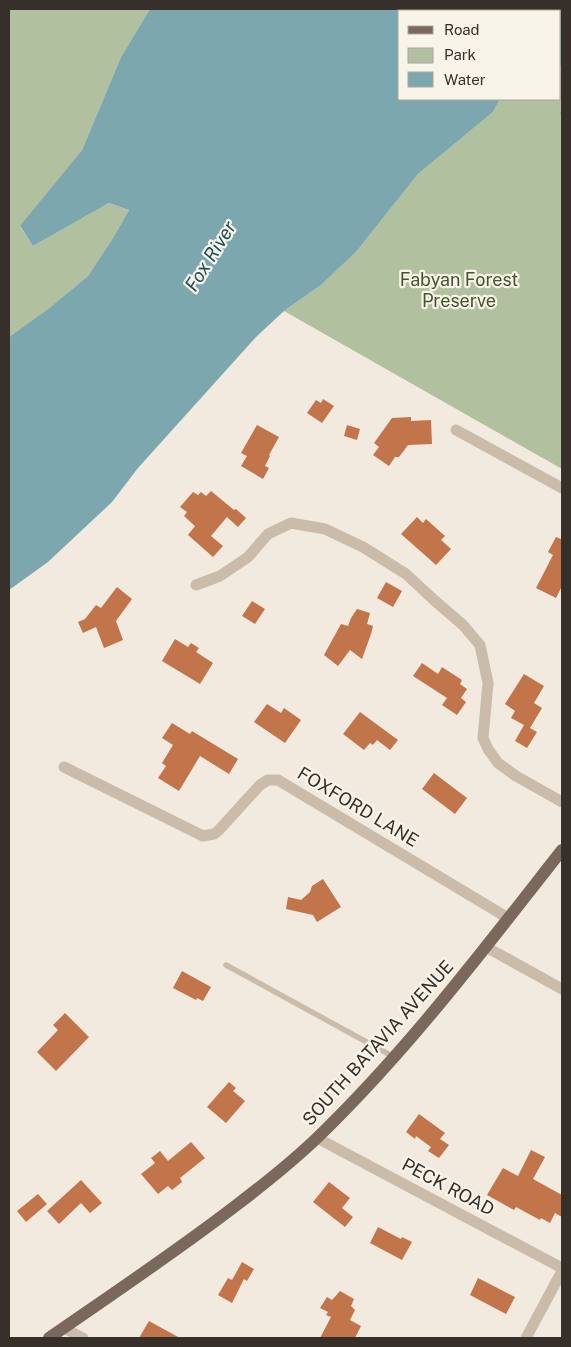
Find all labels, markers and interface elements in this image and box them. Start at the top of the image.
legend [398,10,561,100]
text: Road [444,21,480,38]
text: Park [444,46,476,63]
text: Water [444,71,486,88]
water label: Fox River [180,216,241,295]
park label: Fabyan Forest Preserve [400,269,518,311]
street label: FOXFORD LANE [294,762,422,851]
street label: SOUTH BATAVIA AVENUE [298,956,457,1130]
street label: PECK ROAD [399,1153,498,1220]

